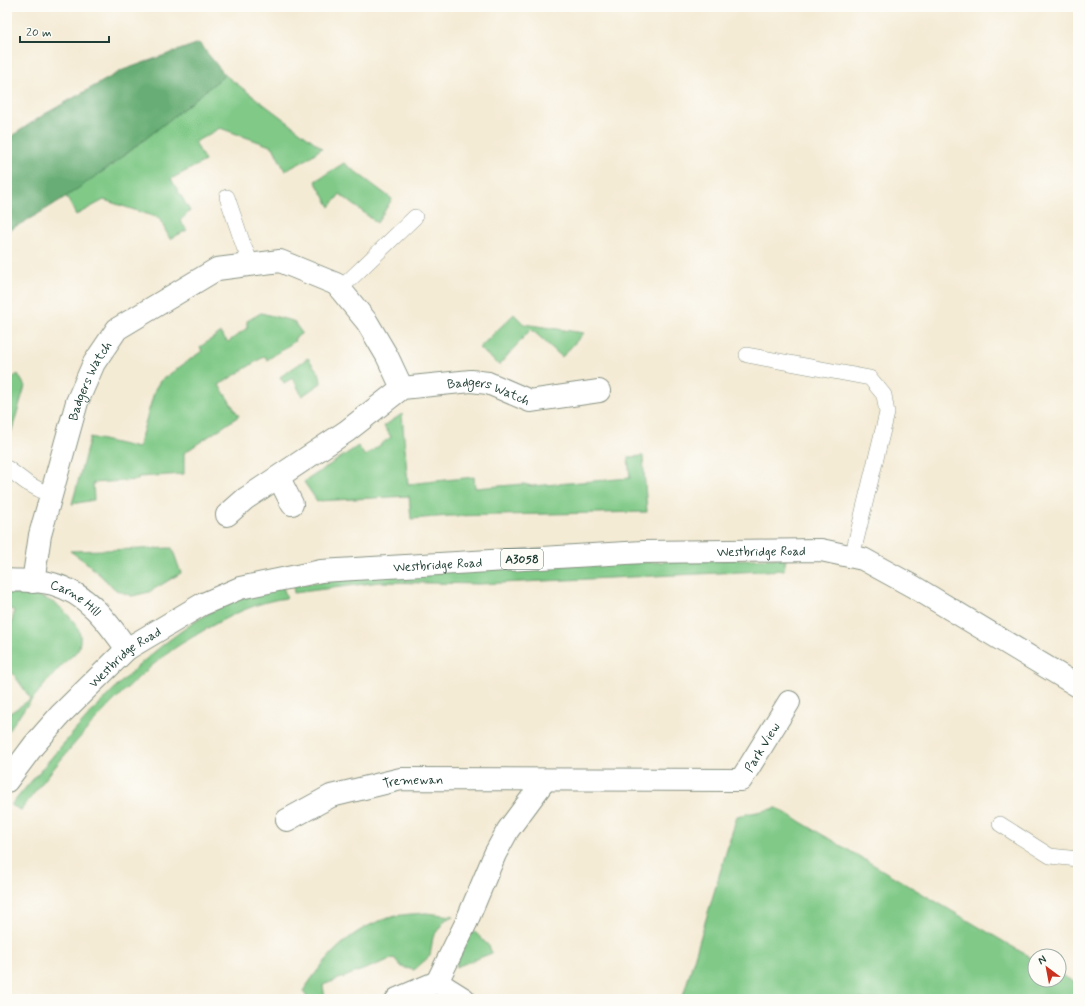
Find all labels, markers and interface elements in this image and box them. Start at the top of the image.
scale bar [20,18,109,44]
text: 20 m [26,25,52,41]
street label: Badgers Watch [65,338,116,423]
street label: Badgers Watch [446,374,533,410]
street label: Westbridge Road [717,543,806,561]
road number: A3058 [501,549,543,569]
street label: Westbridge Road [393,555,483,577]
street label: Carne Hill [48,577,105,621]
street label: Westbridge Road [86,624,165,692]
street label: Park View [741,719,785,776]
street label: Tremewan [381,772,443,793]
north arrow [1027,948,1067,988]
text: N [1035,952,1049,968]

